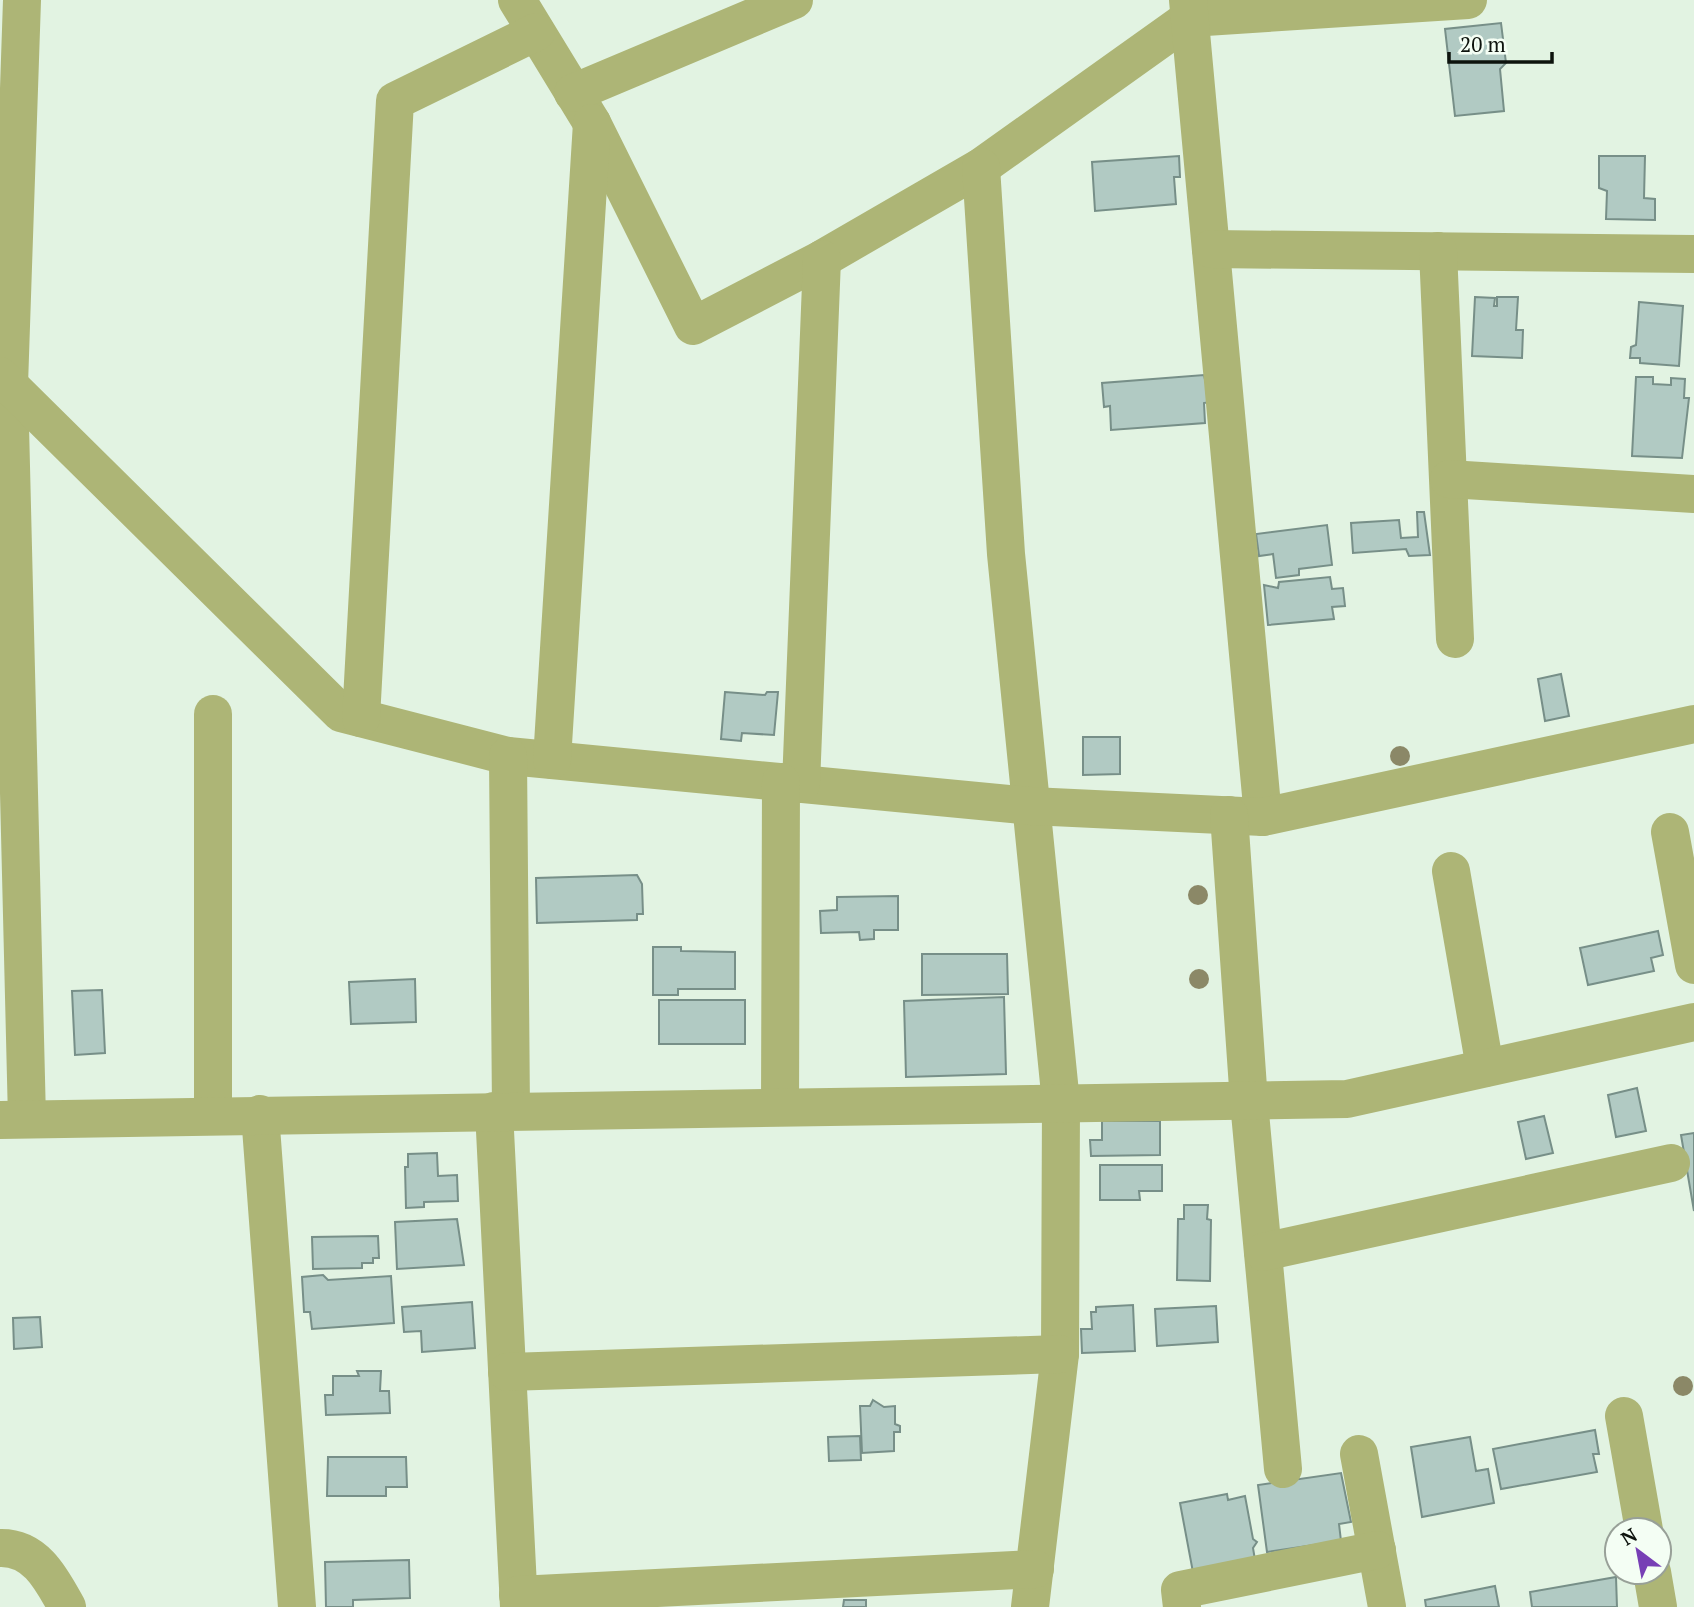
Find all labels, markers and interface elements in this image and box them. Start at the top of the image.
scale bar [1449,21,1552,65]
text: 20 m [1460,30,1506,58]
north arrow [1603,1516,1673,1586]
text: N [1616,1521,1642,1551]

